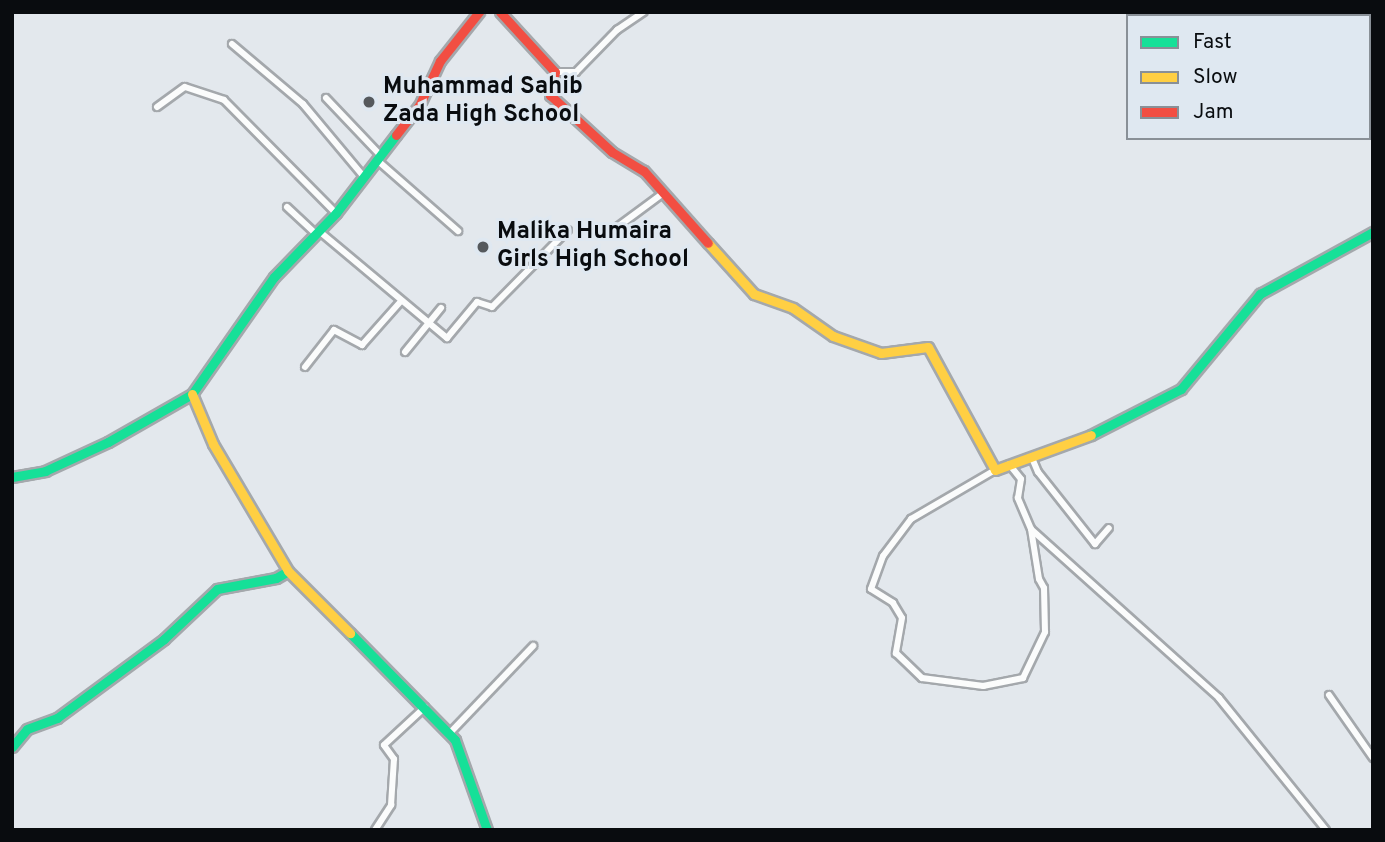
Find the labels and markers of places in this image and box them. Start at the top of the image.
place label: Muhammad Sahib Zada High School [383,74,583,130]
marker: Muhammad Sahib Zada High School [361,94,377,110]
place label: Malika Humaira Girls High School [497,219,689,275]
marker: Malika Humaira Girls High School [475,239,491,255]

